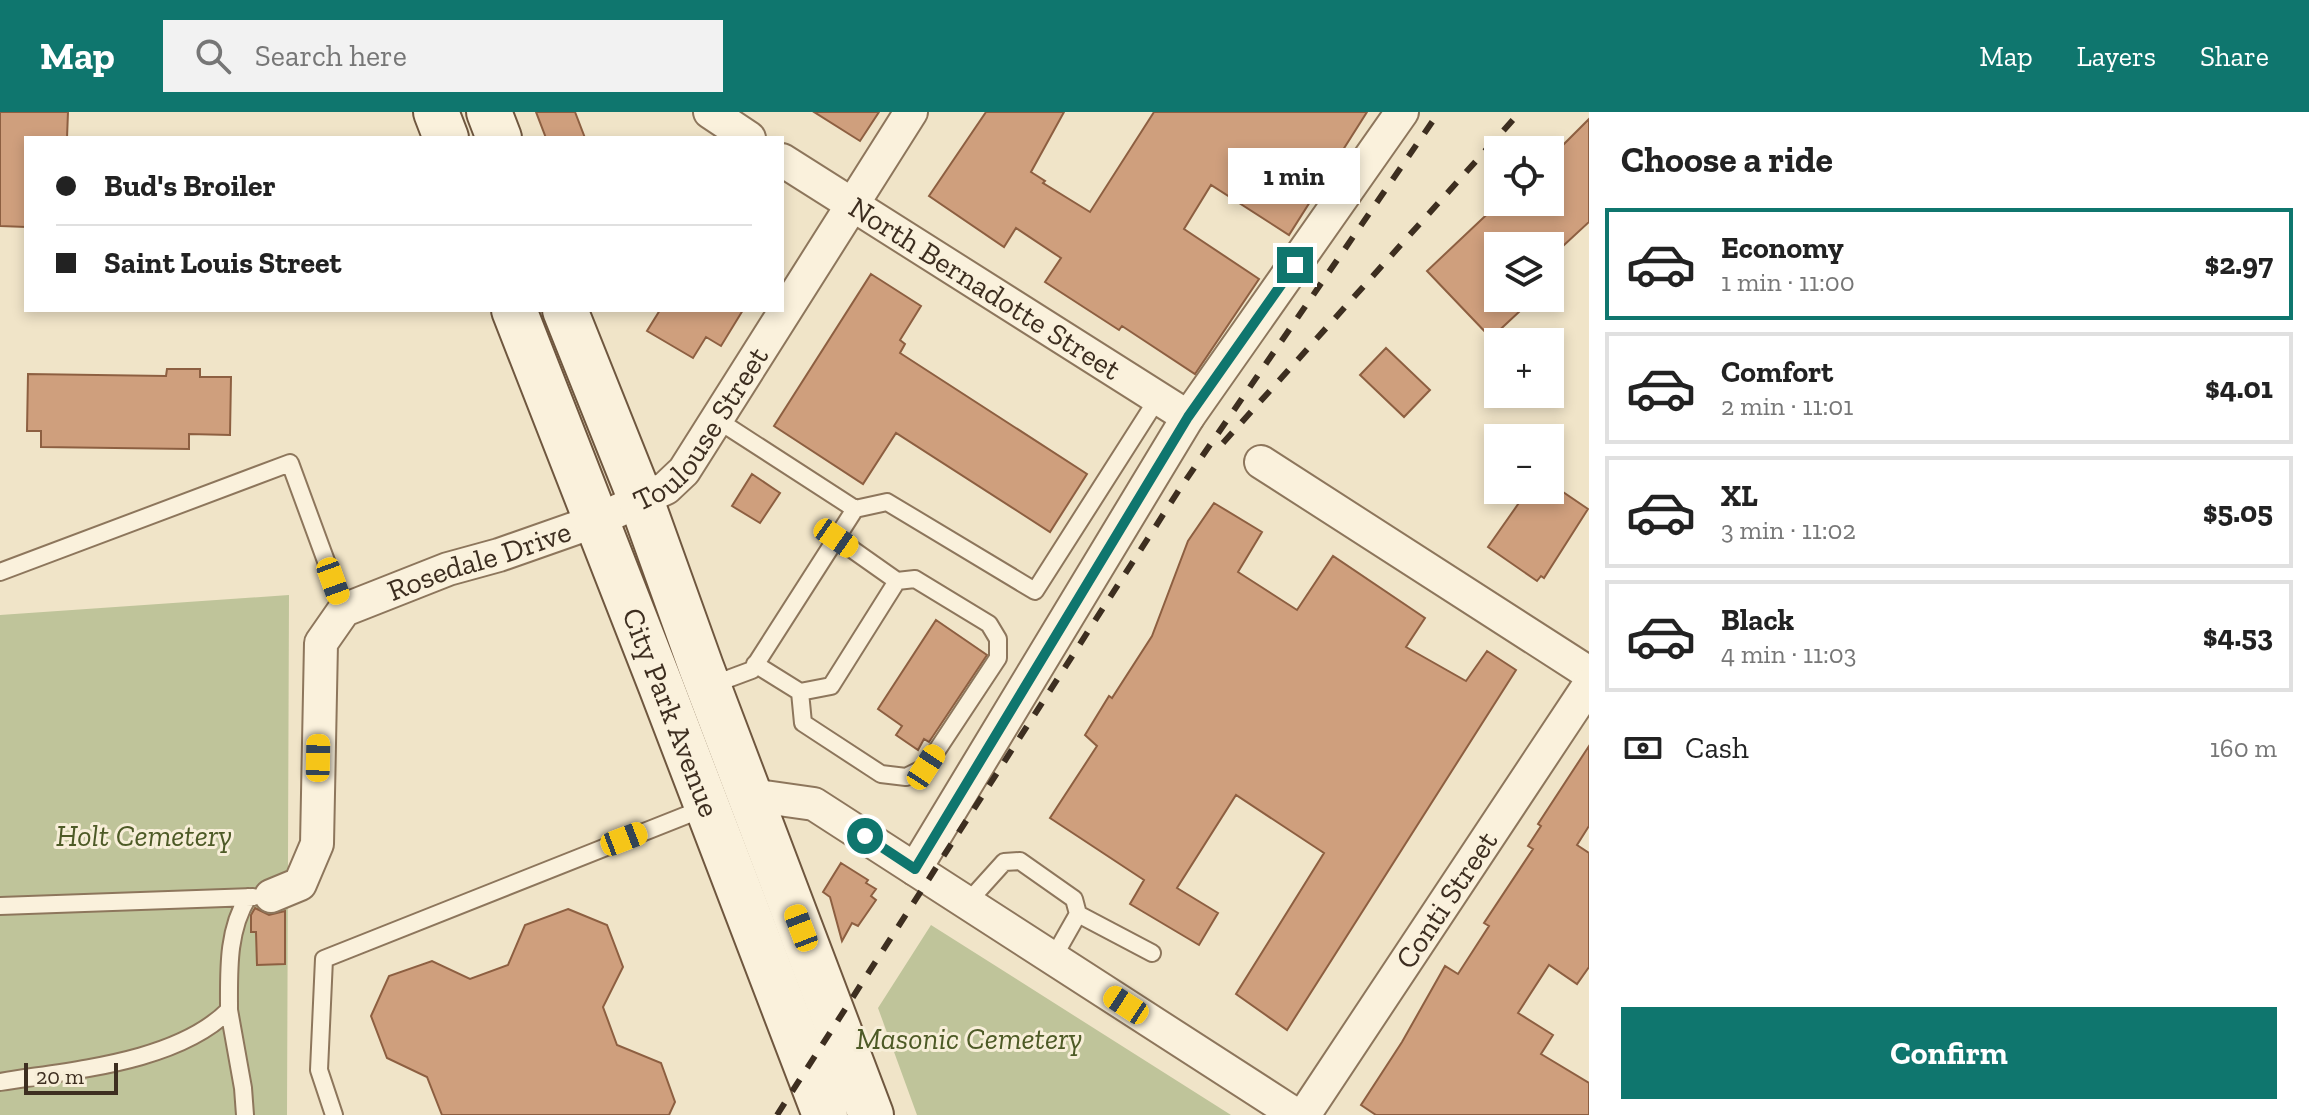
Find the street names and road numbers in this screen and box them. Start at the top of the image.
street label: North Bernadotte Street [842,189,1127,388]
street label: Toulouse Street [627,340,776,519]
street label: Rosedale Drive [382,513,576,609]
street label: City Park Avenue [614,603,727,822]
street label: Conti Street [1388,824,1505,976]

